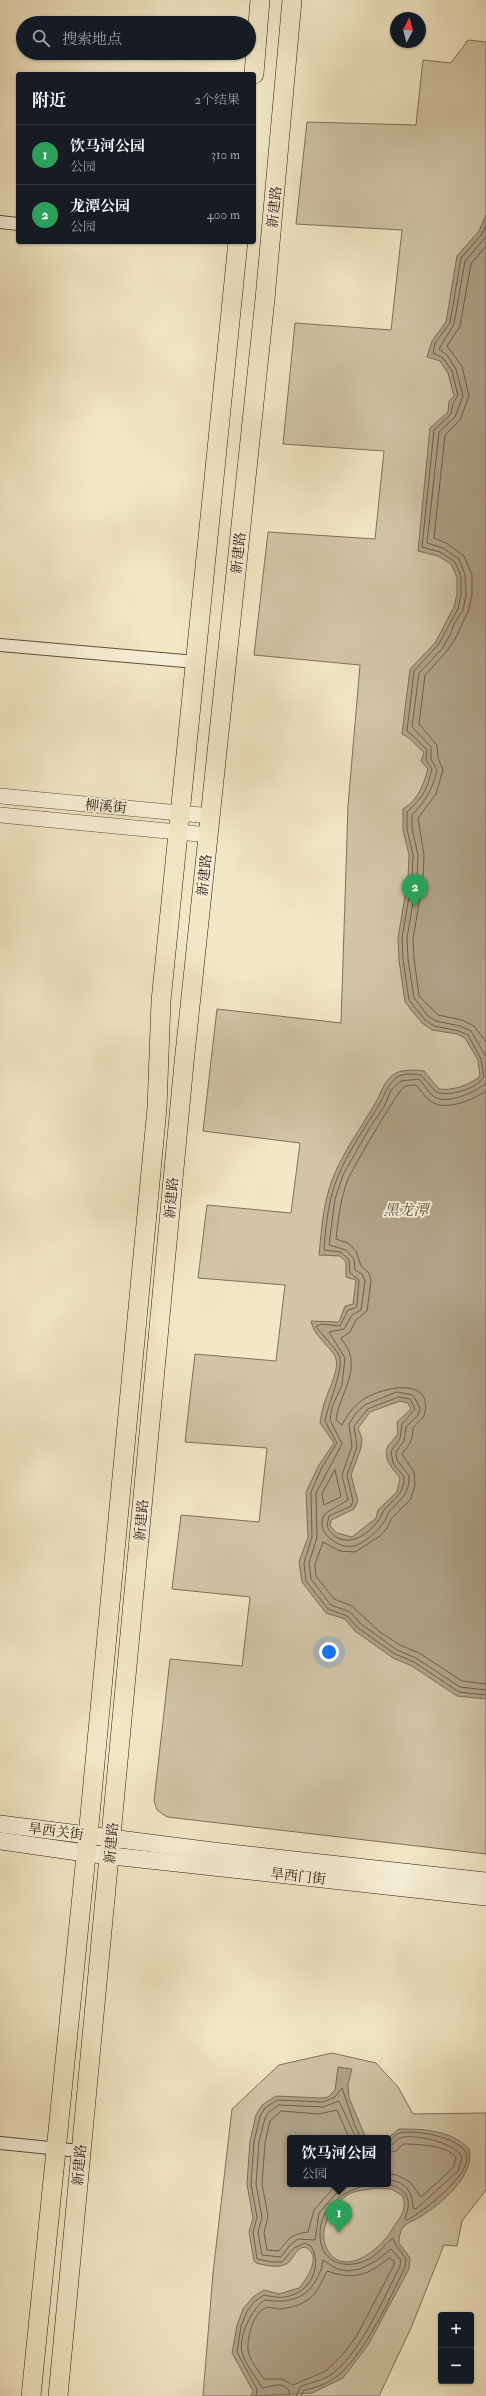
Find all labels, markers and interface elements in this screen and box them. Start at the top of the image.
north arrow [390,12,426,48]
search box [16,16,256,60]
icon: search [30,27,52,49]
text: 搜索地点 [62,30,122,49]
text: 附近 [32,90,66,111]
text: 2个结果 [194,92,240,108]
text: 饮马河公园 [70,137,145,156]
text: 1 [43,147,47,163]
text: 310 m [211,147,240,163]
text: 公园 [70,159,96,175]
street label: 新建路 [264,185,285,229]
text: 龙潭公园 [70,197,130,216]
text: 2 [42,207,48,223]
text: 400 m [207,207,240,223]
text: 公园 [70,219,96,235]
street label: 新建路 [228,531,249,575]
street label: 柳溪街 [84,796,128,817]
street label: 新建路 [194,853,215,897]
pin: 2 [402,874,428,907]
street label: 新建路 [161,1176,182,1220]
water label: 黑龙潭 [383,1201,431,1220]
street label: 新建路 [131,1498,152,1542]
your location [319,1642,339,1662]
street label: 旱西关街 [27,1820,85,1843]
street label: 新建路 [101,1821,122,1865]
street label: 旱西门街 [269,1865,327,1888]
popup [287,2135,391,2187]
street label: 新建路 [69,2143,90,2187]
text: 饮马河公园 [301,2144,377,2163]
text: 公园 [301,2166,328,2182]
pin: 1 [326,2200,352,2233]
map controls [438,2312,474,2384]
button: + [438,2312,474,2348]
button: − [438,2348,474,2384]

